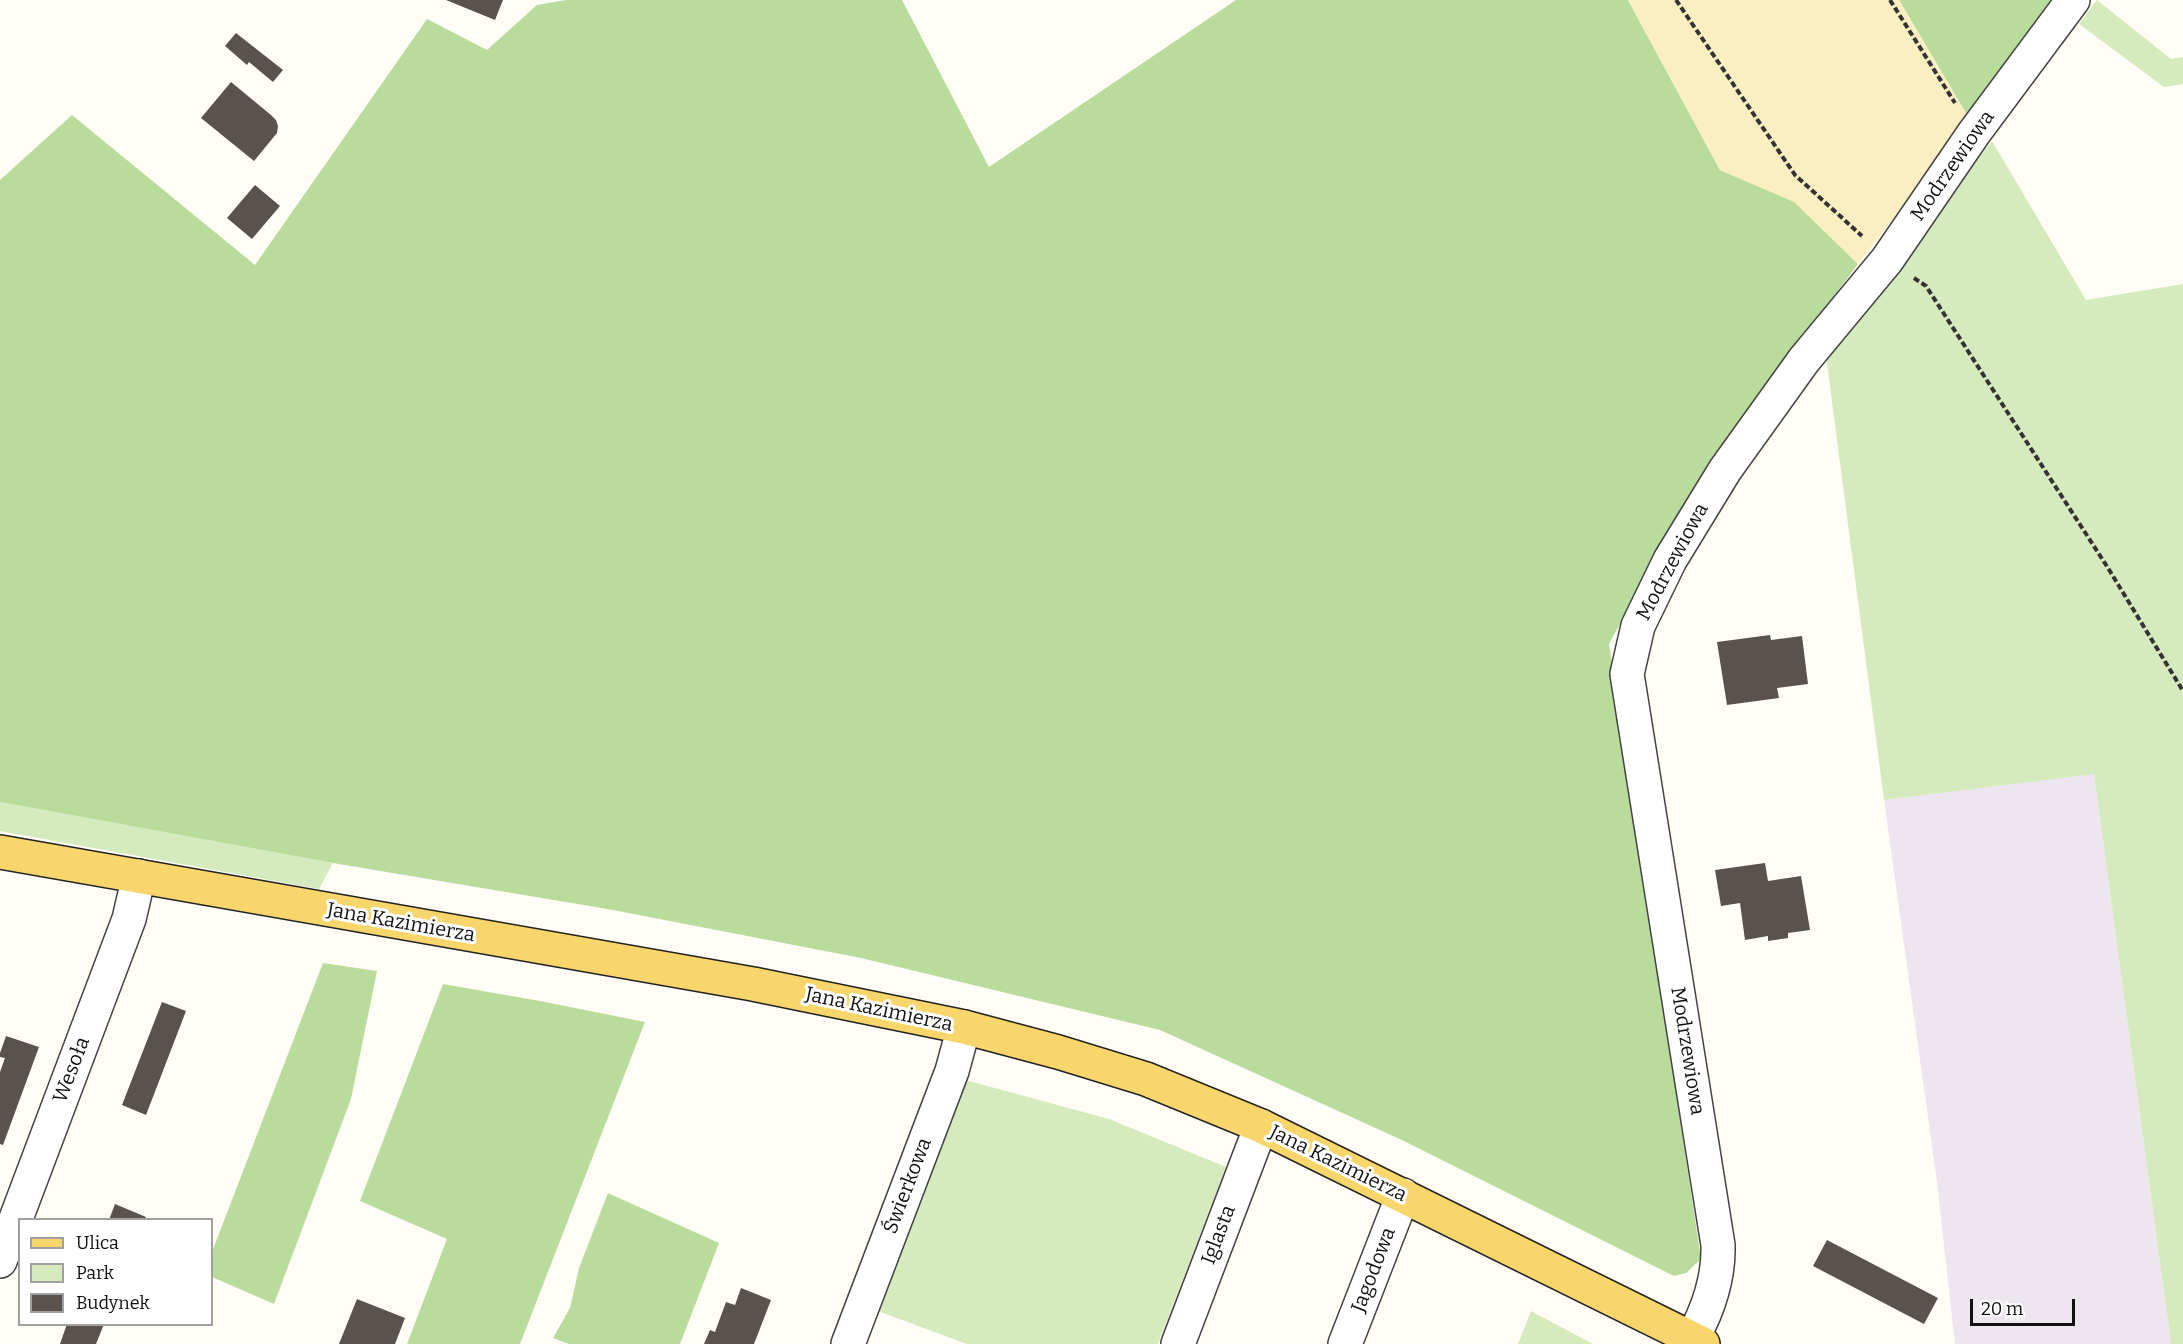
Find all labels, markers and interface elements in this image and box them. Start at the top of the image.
street label: Modrzewiowa [1906,106,2000,226]
street label: Modrzewiowa [1632,499,1714,625]
street label: Jana Kazimierza [325,898,477,948]
street label: Jana Kazimierza [803,983,955,1037]
street label: Modrzewiowa [1665,985,1709,1117]
street label: Wesoła [48,1034,96,1106]
street label: Jana Kazimierza [1265,1120,1411,1208]
street label: Świerkowa [879,1135,937,1237]
street label: Iglasta [1197,1202,1241,1268]
legend [18,1218,213,1326]
street label: Jagodowa [1347,1224,1401,1316]
text: Ulica [76,1232,119,1254]
text: Park [76,1262,114,1284]
scale bar [1973,1287,2078,1325]
text: Budynek [76,1292,150,1314]
text: 20 m [1981,1298,2023,1320]

